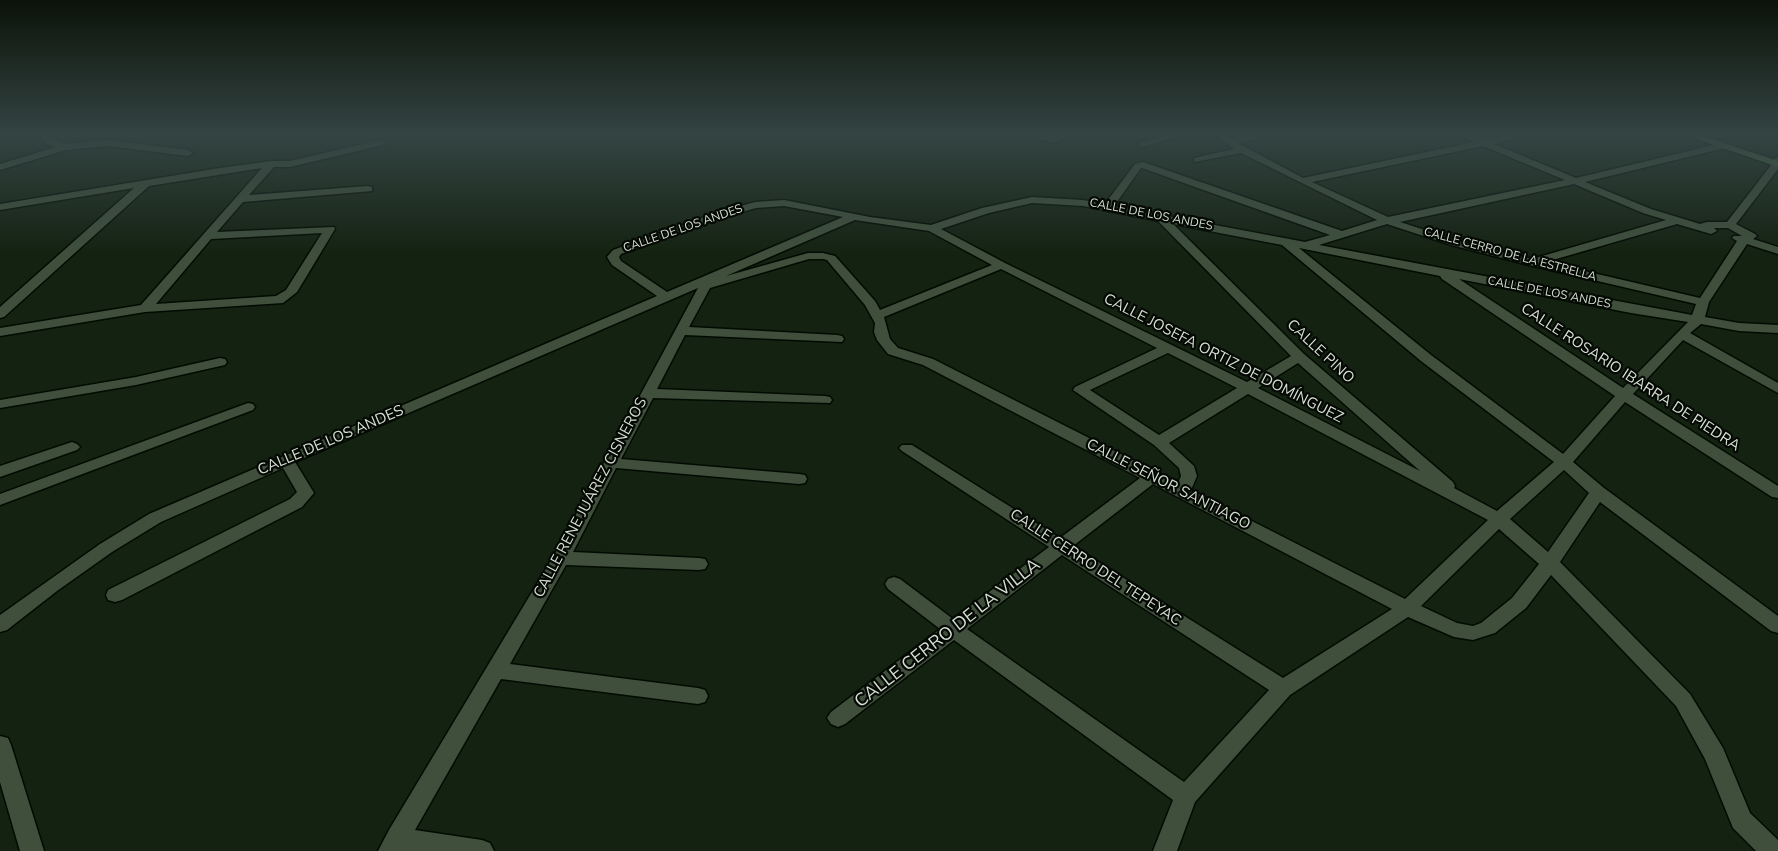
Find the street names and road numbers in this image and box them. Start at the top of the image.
street label: CALLE DE LOS ANDES [1088,196,1214,234]
street label: CALLE DE LOS ANDES [621,202,745,256]
street label: CALLE CERRO DE LA ESTRELLA [1422,225,1598,285]
street label: CALLE DE LOS ANDES [1486,274,1612,312]
street label: CALLE JOSEFA ORTIZ DE DOMÍNGUEZ [1100,290,1346,428]
street label: CALLE ROSARIO IBARRA DE PIEDRA [1517,300,1743,456]
street label: CALLE PINO [1283,316,1357,388]
street label: CALLE RENE JUÁREZ CISNEROS [530,395,652,601]
street label: CALLE DE LOS ANDES [255,402,407,480]
street label: CALLE SEÑOR SANTIAGO [1083,436,1253,534]
street label: CALLE CERRO DEL TEPEYAC [1006,506,1184,630]
street label: CALLE CERRO DE LA VILLA [851,555,1045,713]

